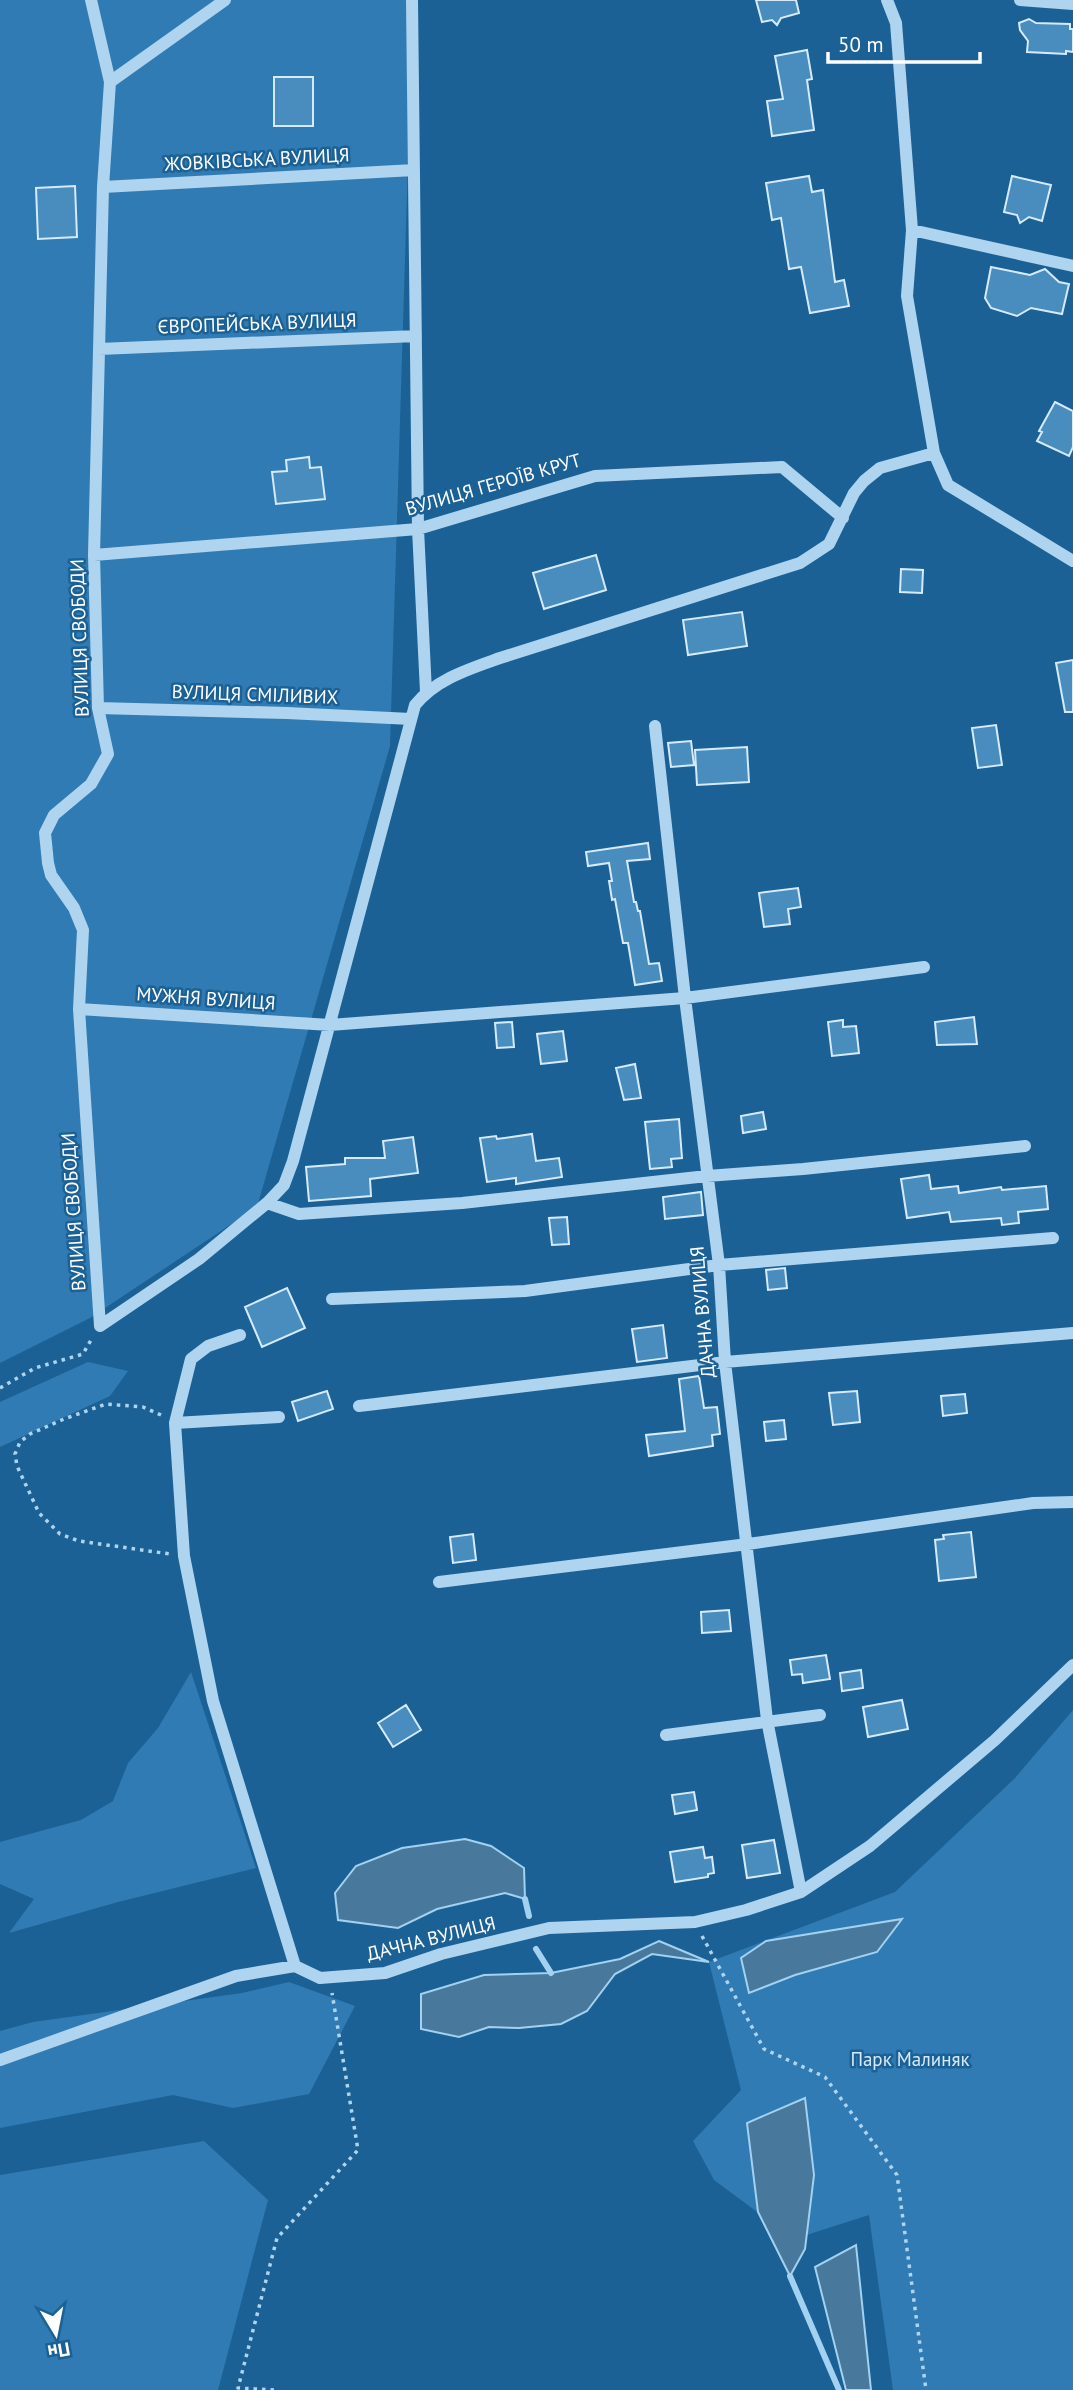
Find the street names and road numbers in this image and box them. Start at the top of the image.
street label: ЖОВКІВСЬКА ВУЛИЦЯ [163,142,350,176]
street label: ЄВРОПЕЙСЬКА ВУЛИЦЯ [157,308,357,338]
street label: ВУЛИЦЯ ГЕРОЇВ КРУТ [403,447,584,521]
street label: ВУЛИЦЯ СВОБОДИ [64,559,94,717]
street label: ВУЛИЦЯ СМІЛИВИХ [171,679,339,709]
street label: МУЖНЯ ВУЛИЦЯ [136,981,276,1015]
street label: ВУЛИЦЯ СВОБОДИ [56,1132,90,1292]
street label: ДАЧНА ВУЛИЦЯ [684,1245,720,1379]
street label: ДАЧНА ВУЛИЦЯ [364,1910,498,1966]

